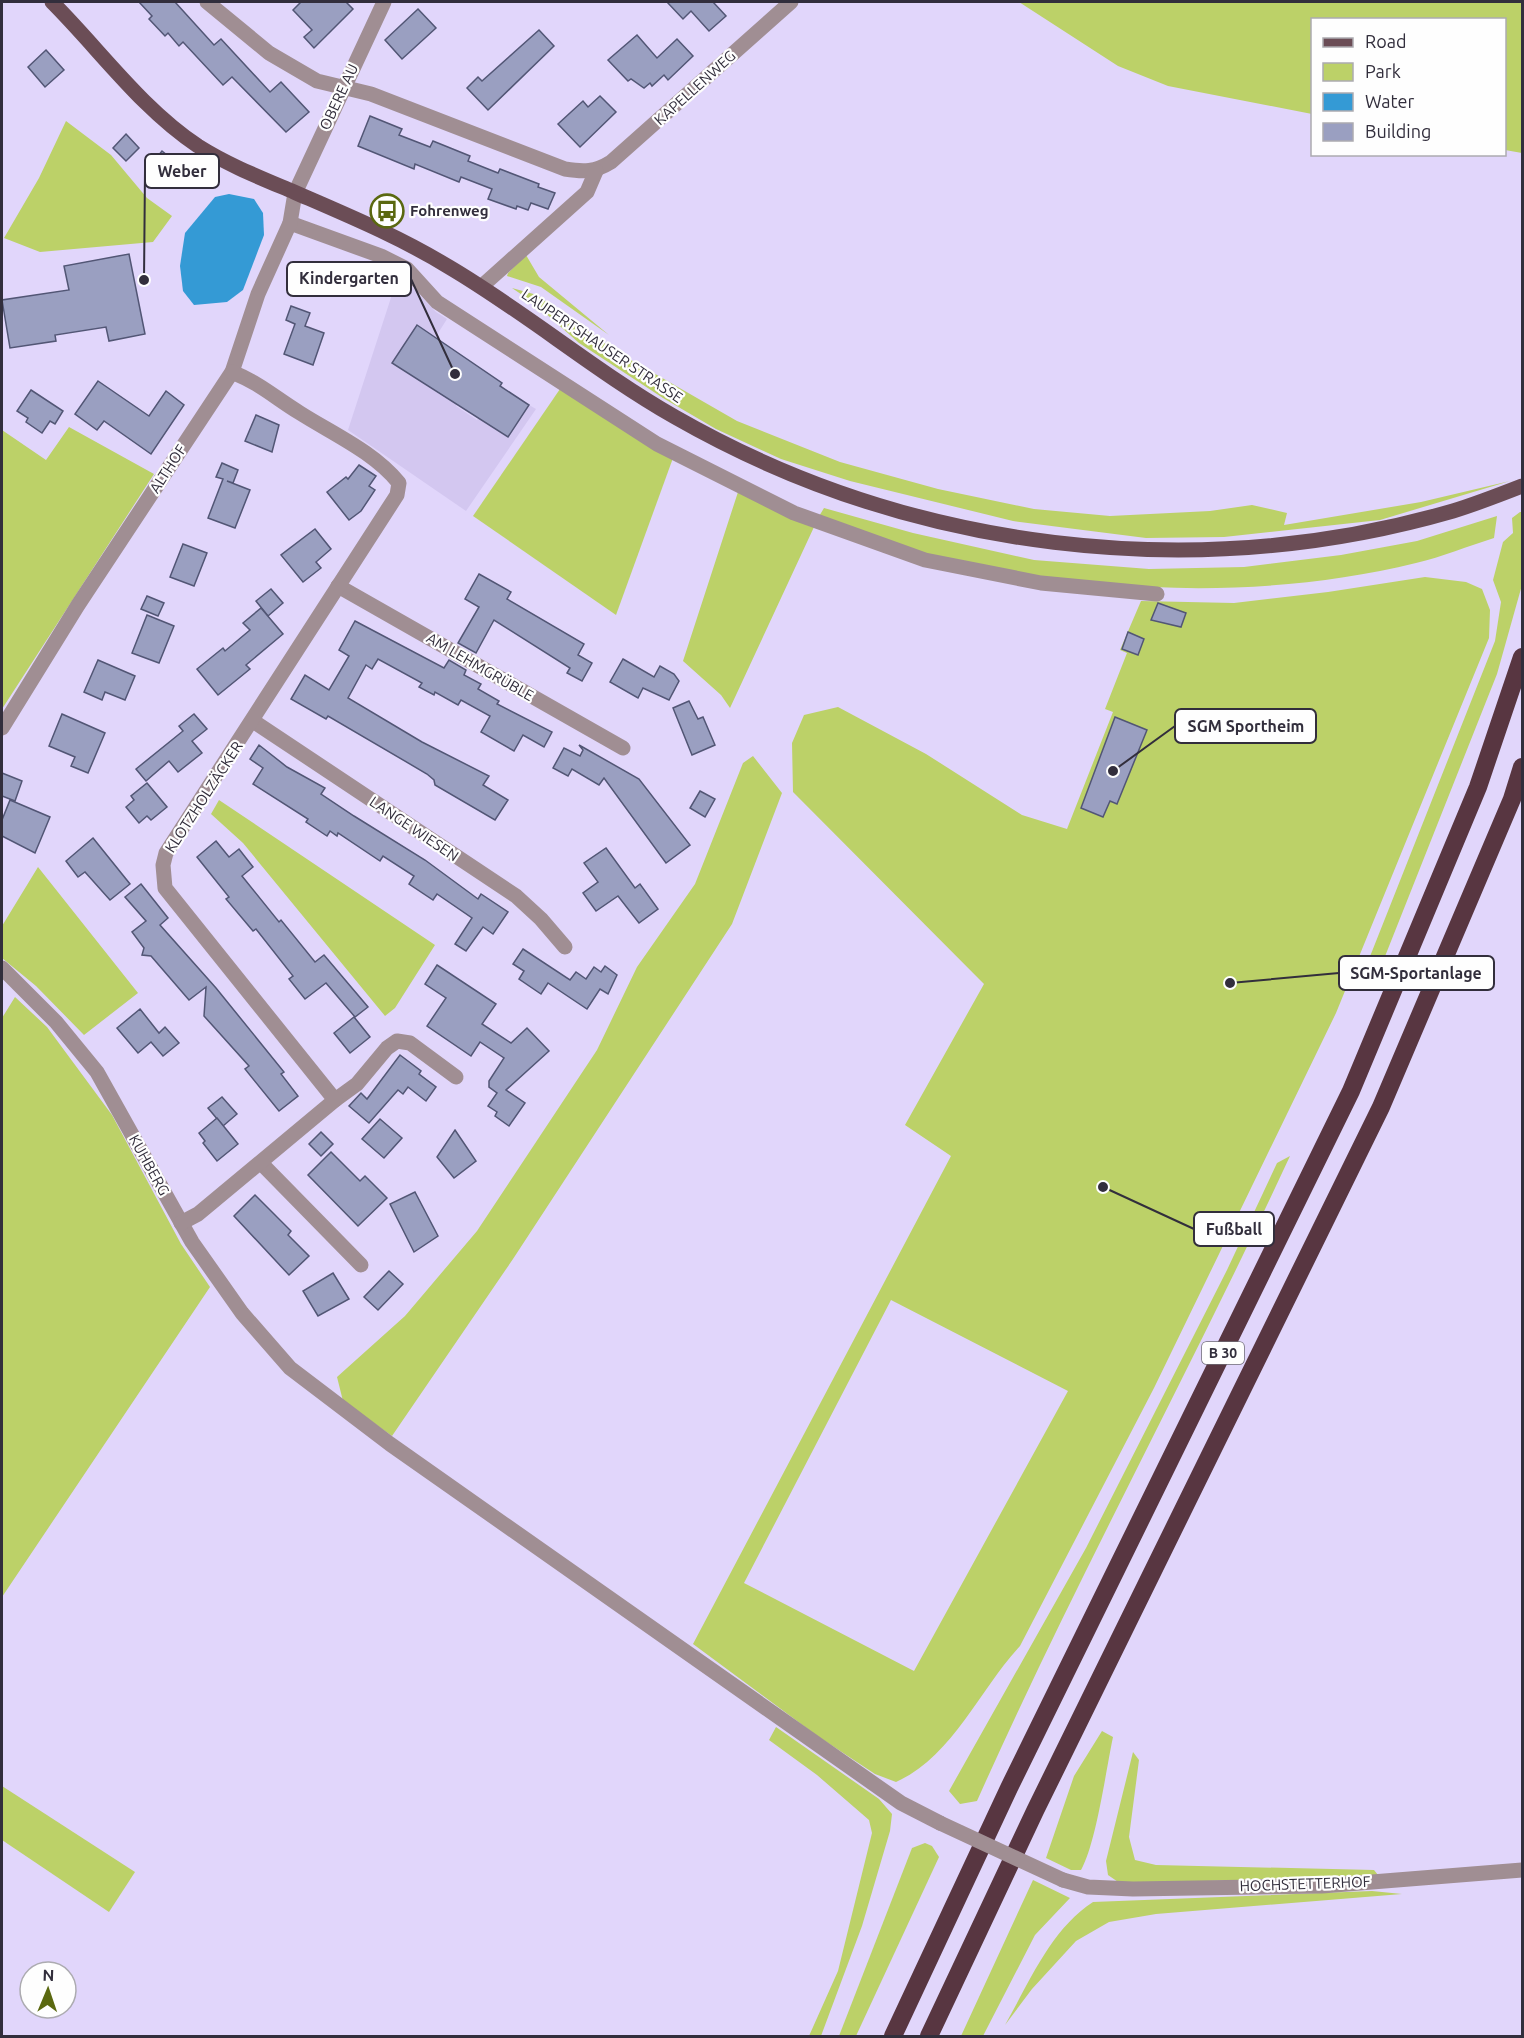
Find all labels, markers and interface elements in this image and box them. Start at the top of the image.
legend [1311,18,1506,156]
text: Road [1365,31,1407,51]
street label: KAPELLENWEG [651,47,739,128]
street label: OBERE AU [316,61,361,132]
text: Park [1365,61,1401,81]
text: Water [1365,91,1415,111]
text: Building [1365,121,1431,141]
callout: Weber [145,154,219,188]
text: Weber [157,162,207,180]
bus stop icon: Fohrenweg [369,193,405,229]
place label: Fohrenweg [410,202,489,219]
callout: Kindergarten [287,262,411,296]
text: Kindergarten [299,269,399,287]
street label: LAUPERTSHAUSER STRASSE [519,285,686,406]
street label: ALTHOF [146,441,190,496]
street label: AM LEHMGRÜBLE [424,629,537,704]
callout: SGM Sportheim [1175,709,1316,743]
text: SGM Sportheim [1188,717,1304,735]
street label: KLOTZHOLZÄCKER [161,738,246,855]
street label: LANGE WIESEN [367,793,462,865]
callout: SGM-Sportanlage [1339,956,1494,990]
text: SGM-Sportanlage [1350,964,1482,982]
street label: KUHBERG [126,1131,173,1198]
callout: Fußball [1194,1212,1274,1246]
text: Fußball [1206,1220,1262,1238]
road number: B 30 [1202,1342,1244,1364]
street label: HOCHSTETTERHOF [1239,1873,1371,1894]
north arrow [18,1960,78,2020]
text: N [42,1966,55,1984]

